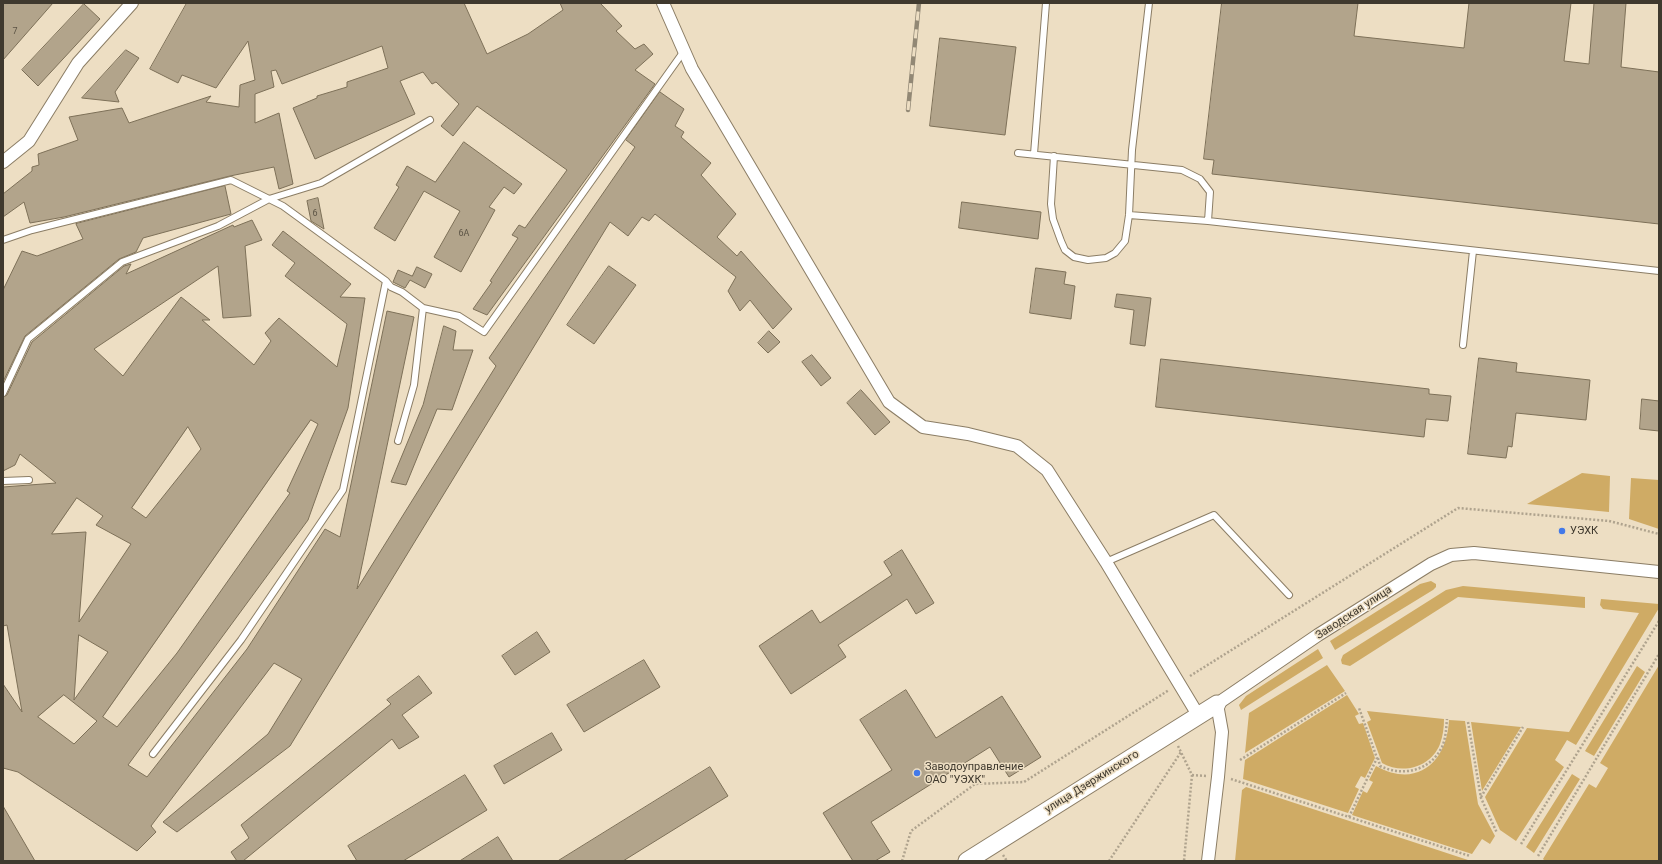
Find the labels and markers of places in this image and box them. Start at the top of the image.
place label: УЭХК [1570,524,1598,538]
marker: УЭХК [1557,526,1567,536]
place label: Заводоуправление ОАО "УЭХК" [925,760,1023,786]
marker: Заводоуправление ОАО "УЭХК" [912,768,922,778]

